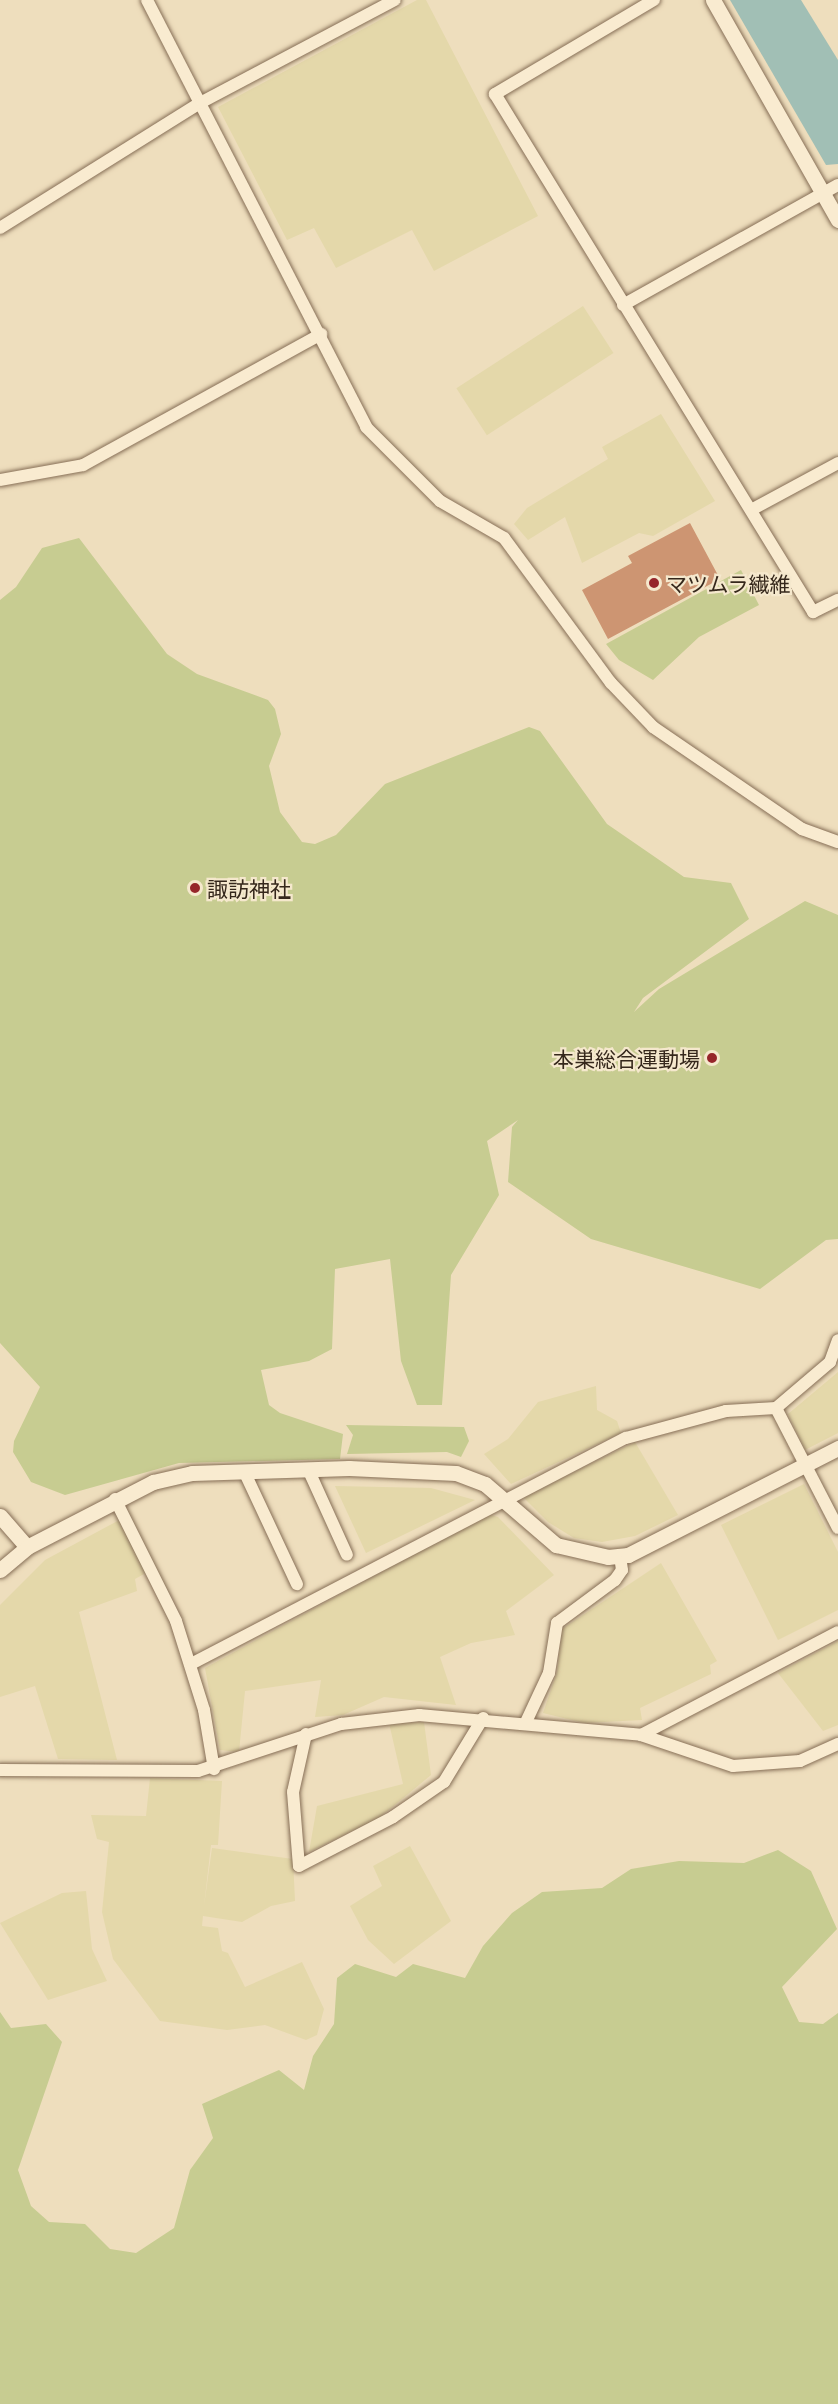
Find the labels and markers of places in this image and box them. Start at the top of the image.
place label: マツムラ繊維 [666,570,792,596]
marker: マツムラ繊維 [647,576,661,590]
place label: 諏訪神社 [207,875,291,901]
marker: 諏訪神社 [188,881,202,895]
place label: 本巣総合運動場 [553,1045,700,1071]
marker: 本巣総合運動場 [705,1051,719,1065]

